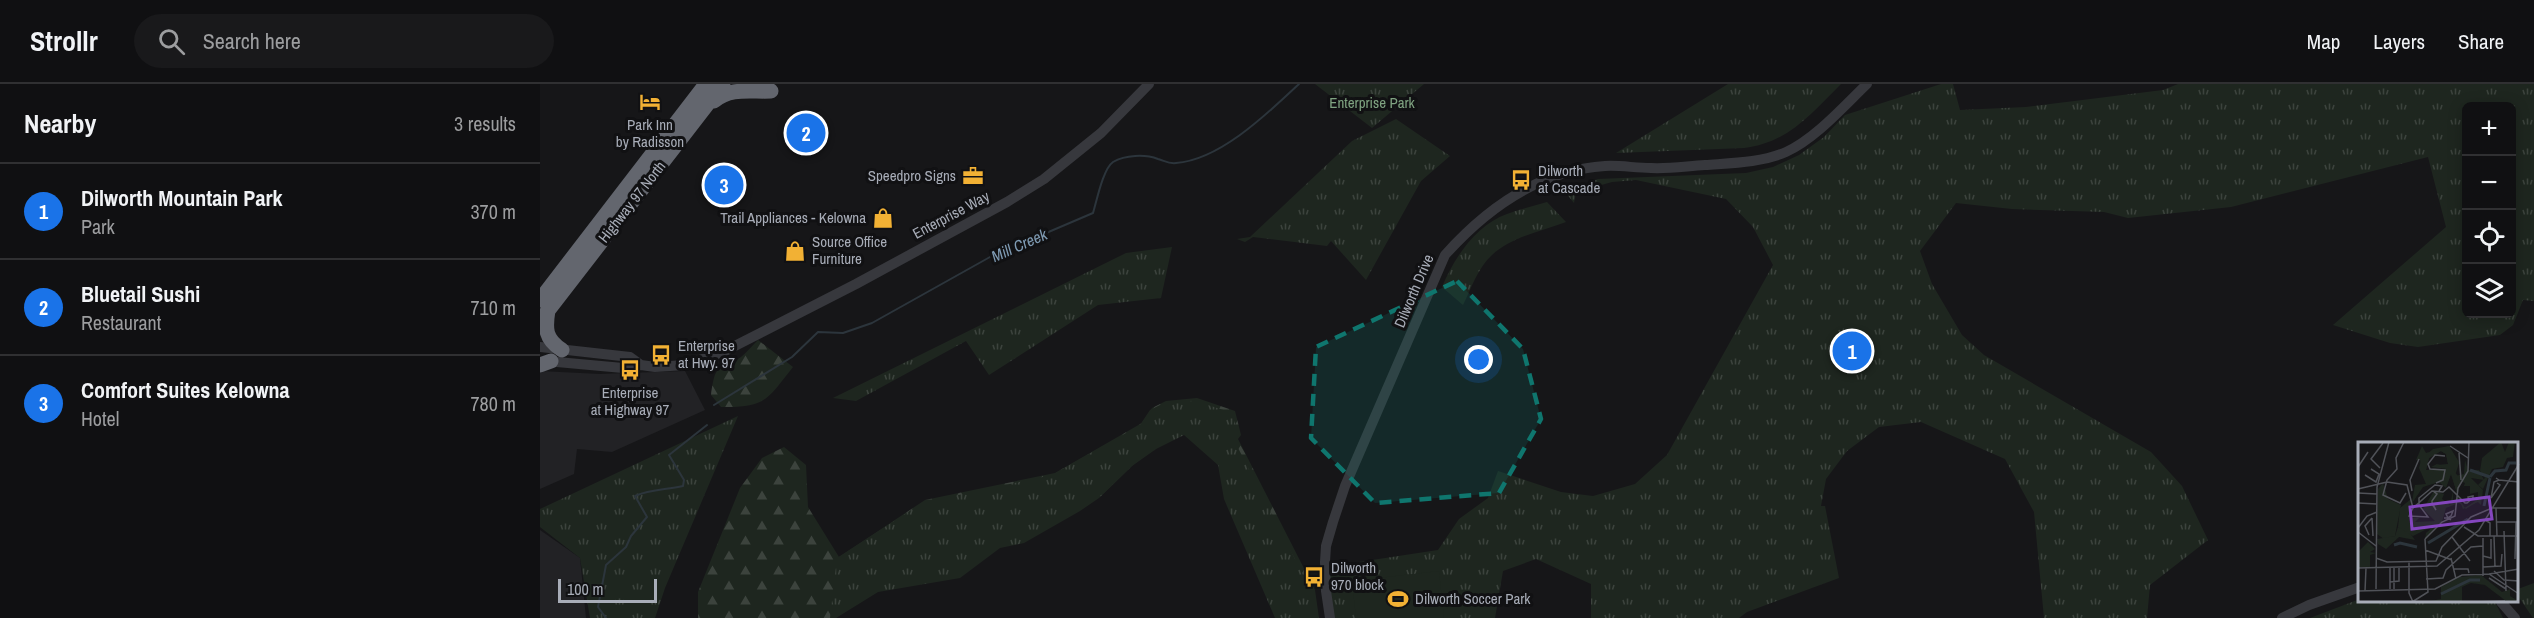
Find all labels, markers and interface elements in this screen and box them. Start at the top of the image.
search box [134,14,554,68]
text: Strollr [30,22,98,60]
icon: search [155,25,188,58]
text: Search here [203,26,301,56]
text: Map [2307,27,2340,56]
text: Layers [2373,27,2425,56]
text: Share [2458,27,2504,56]
hotel icon: Park Inn by Radisson [638,90,662,114]
park label: Enterprise Park [1329,92,1416,113]
map controls [2462,102,2516,318]
button: + [2462,102,2516,156]
text: Nearby [24,106,96,141]
text: 3 results [454,110,516,137]
pin: 2 [786,110,826,156]
place label: Park Inn by Radisson [616,114,684,152]
street label: Highway 97 North [593,156,670,247]
button: − [2462,156,2516,210]
place label: Dilworth at Cascade [1538,160,1600,198]
pin: 3 [704,162,744,208]
office icon: Speedpro Signs [961,164,985,188]
place label: Speedpro Signs [868,165,956,186]
bus stop icon: Dilworth at Cascade [1509,168,1533,192]
text: Dilworth Mountain Park [81,183,282,213]
street label: Enterprise Way [909,185,994,244]
text: 1 [39,198,48,225]
text: 370 m [470,198,516,225]
shop icon: Trail Appliances - Kelowna [871,206,895,230]
place label: Trail Appliances - Kelowna [720,207,866,228]
button: locate [2462,210,2516,264]
text: Park [81,213,115,240]
water label: Mill Creek [988,223,1051,267]
place label: Source Office Furniture [812,231,887,269]
shop icon: Source Office Furniture [783,239,807,263]
street label: Dilworth Drive [1389,251,1438,331]
button: layers [2462,264,2516,318]
text: Bluetail Sushi [81,279,200,309]
text: 2 [39,294,48,321]
text: 710 m [470,294,516,321]
text: Restaurant [81,309,161,336]
pin: 1 [1832,328,1872,374]
place label: Enterprise at Hwy. 97 [678,335,735,373]
bus stop icon: Enterprise at Hwy. 97 [649,343,673,367]
your location [1464,345,1493,374]
bus stop icon: Enterprise at Highway 97 [618,358,642,382]
text: Comfort Suites Kelowna [81,375,290,405]
place label: Enterprise at Highway 97 [591,382,669,420]
text: 3 [39,390,48,417]
text: 780 m [470,390,516,417]
text: Hotel [81,405,119,432]
inset map [2358,442,2519,603]
place label: Dilworth 970 block [1331,557,1385,595]
bus stop icon: Dilworth 970 block [1302,565,1326,589]
scale bar [558,576,657,604]
text: 100 m [567,578,603,600]
sports icon: Dilworth Soccer Park [1386,587,1410,611]
place label: Dilworth Soccer Park [1415,588,1531,609]

